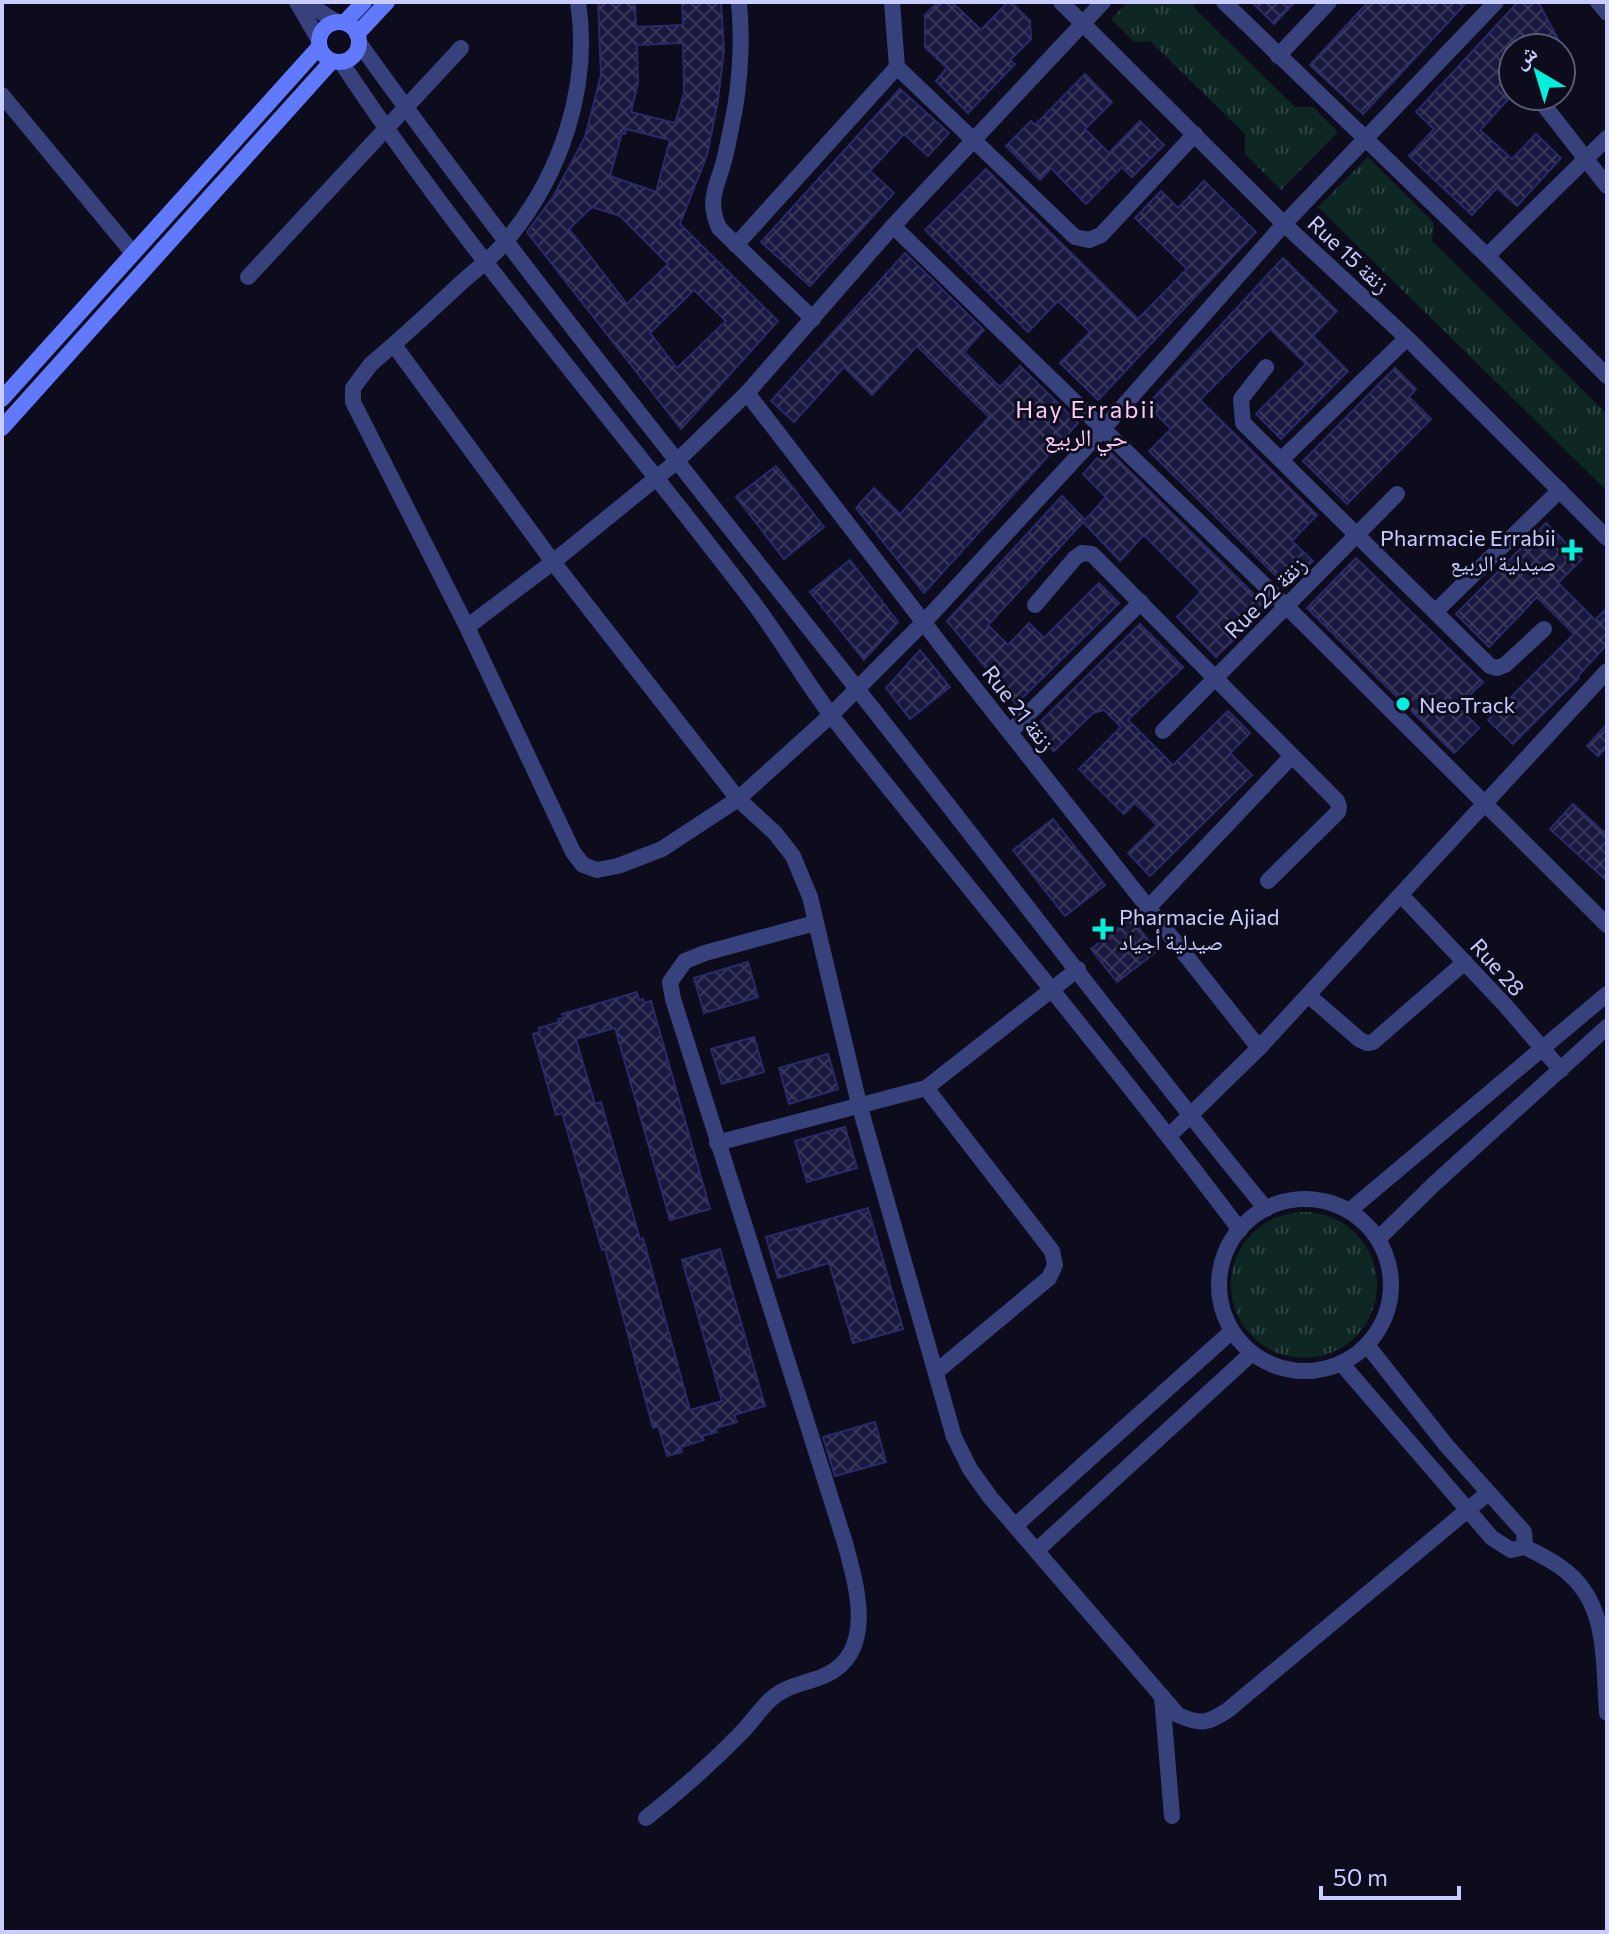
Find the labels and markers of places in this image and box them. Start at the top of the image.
place label: Pharmacie Errabii صيدلية الربيع [1380,524,1556,577]
marker: Pharmacie Errabii صيدلية الربيع [1563,541,1581,559]
place label: NeoTrack [1419,691,1516,718]
marker: NeoTrack [1394,695,1412,713]
place label: Pharmacie Ajiad صيدلية أجياد [1119,903,1279,955]
marker: Pharmacie Ajiad صيدلية أجياد [1094,920,1112,938]

